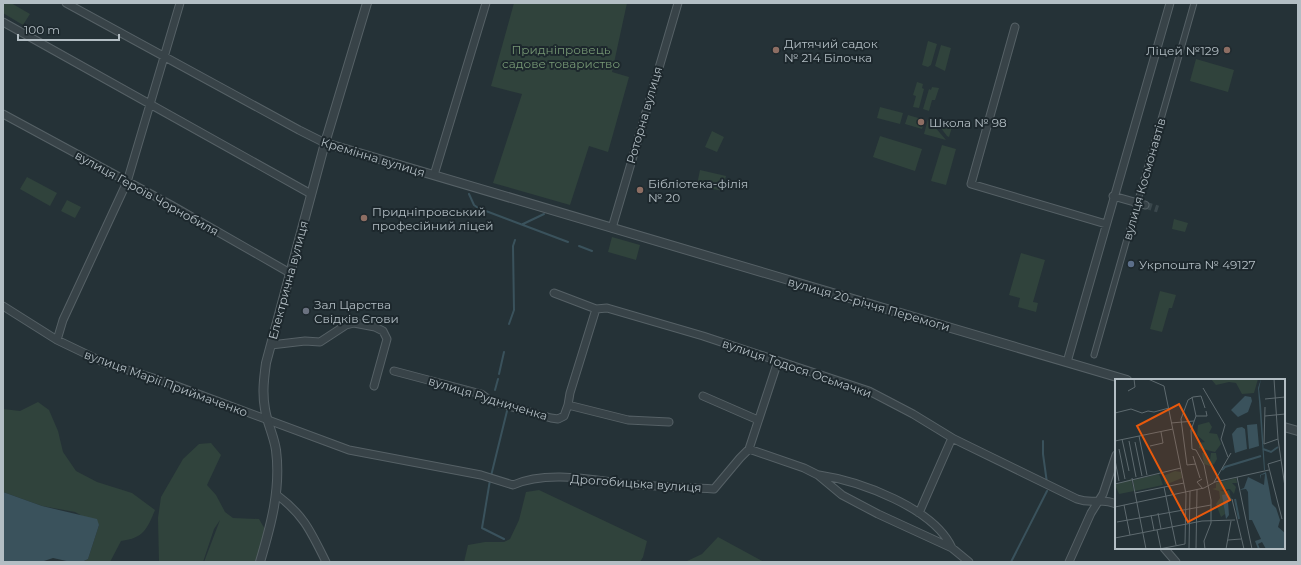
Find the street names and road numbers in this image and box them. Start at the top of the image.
street label: Роторна вулиця [623,65,665,165]
street label: вулиця Космонавтів [1119,116,1169,242]
street label: Кремінна вулиця [319,134,427,180]
street label: вулиця Героїв Чорнобиля [73,147,221,239]
street label: Електрична вулиця [265,219,311,341]
street label: вулиця 20-річчя Перемоги [786,274,952,334]
street label: вулиця Тодося Осьмачки [720,335,874,401]
street label: вулиця Марії Приймаченко [82,346,250,420]
street label: вулиця Рудниченка [427,373,549,423]
street label: Дрогобицька вулиця [570,471,702,495]

